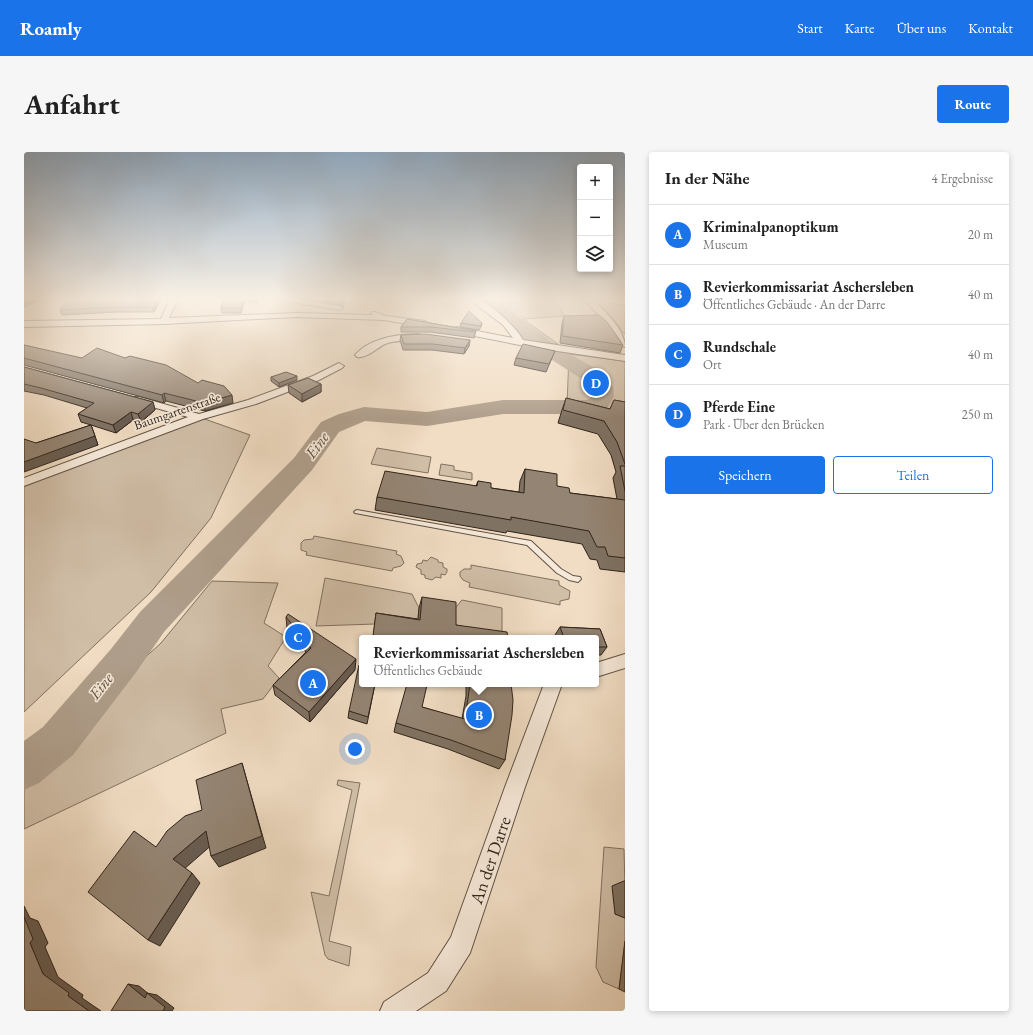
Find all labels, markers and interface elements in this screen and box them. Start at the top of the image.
text: Roamly [20,16,82,41]
text: Start [797,19,823,37]
text: Karte [845,19,874,37]
text: Über uns [896,19,946,37]
text: Kontakt [968,19,1013,37]
button: Route [937,85,1009,123]
text: Anfahrt [24,86,120,122]
map controls [577,164,613,272]
button: + [577,164,613,200]
text: In der Nähe [665,167,750,189]
text: 4 Ergebnisse [932,170,993,187]
button: − [577,200,613,236]
text: Kriminalpanoptikum [703,217,839,236]
text: A [673,226,683,243]
text: 20 m [968,226,993,243]
button: layers [577,236,613,272]
text: Museum [703,236,748,253]
text: Revierkommissariat Aschersleben [703,277,914,296]
text: B [674,286,682,303]
text: 40 m [968,286,993,303]
text: Öffentliches Gebäude · An der Darre [703,296,885,313]
text: Rundschale [703,337,776,356]
text: C [673,346,683,363]
text: 40 m [968,346,993,363]
text: Ort [703,356,721,373]
pin: D [583,368,609,398]
street label: Baumgartenstraße [131,388,223,434]
text: Pferde Eine [703,397,775,416]
text: D [673,406,683,423]
text: 250 m [962,406,993,423]
text: Park · Über den Brücken [703,416,825,433]
water label: Eine [300,427,334,463]
button: Speichern [665,456,825,494]
button: Teilen [833,456,993,494]
pin: C [285,622,311,652]
popup [359,635,599,687]
text: Revierkommissariat Aschersleben [374,643,584,662]
text: Öffentliches Gebäude [374,662,482,679]
water label: Eine [84,668,118,704]
pin: A [300,668,326,698]
pin: B [466,700,492,730]
your location [345,739,365,759]
street label: An der Darre [464,813,516,908]

